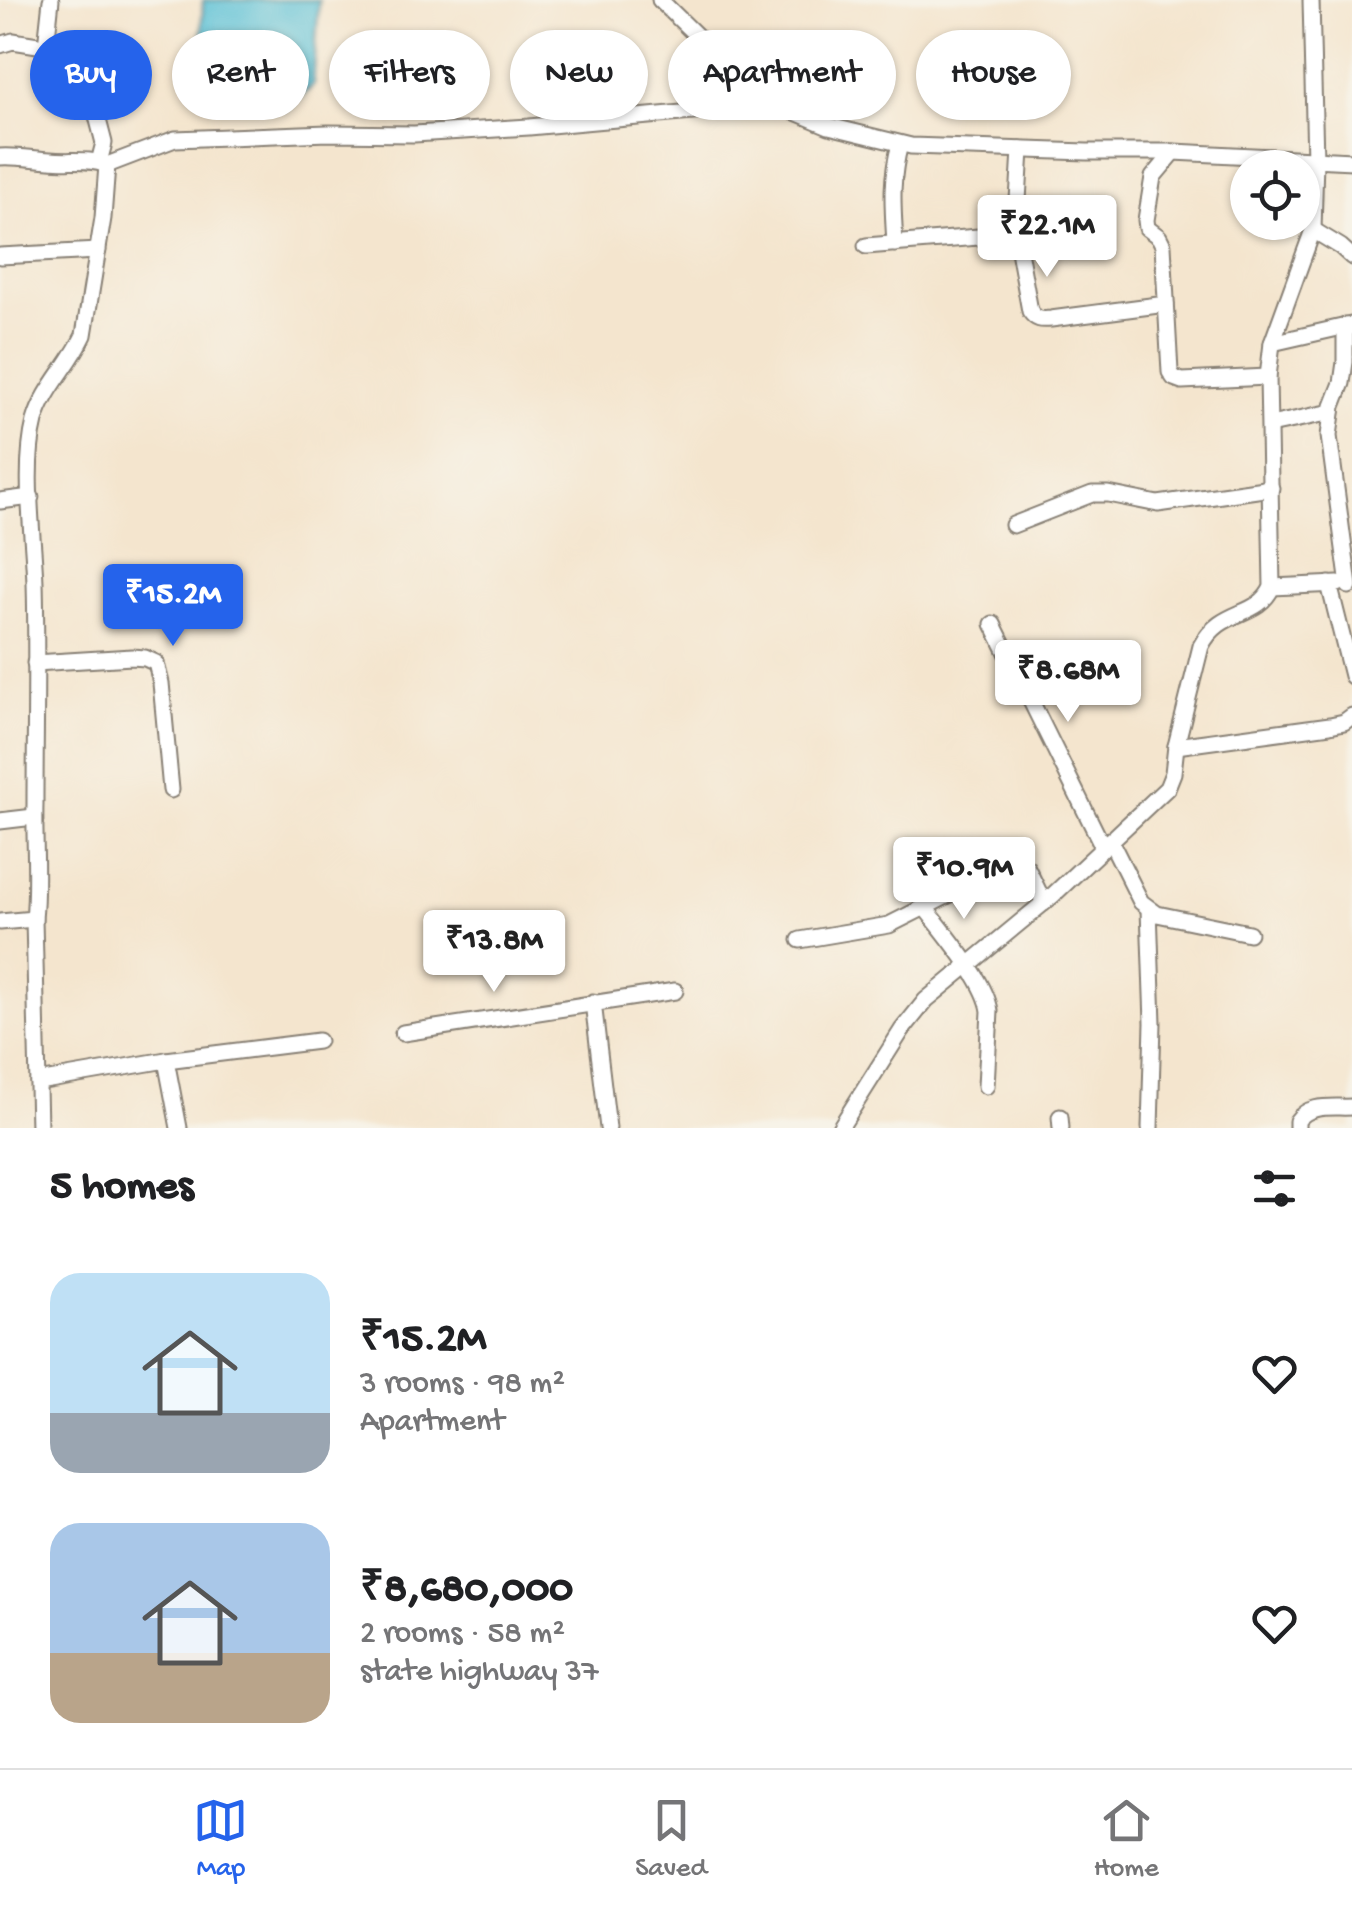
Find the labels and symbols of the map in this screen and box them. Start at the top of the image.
pin: ₹22.1M [966,195,1128,280]
pin: ₹15.2M [92,564,254,649]
pin: ₹8.68M [987,640,1149,725]
pin: ₹10.9M [883,837,1045,922]
pin: ₹13.8M [413,910,575,995]

